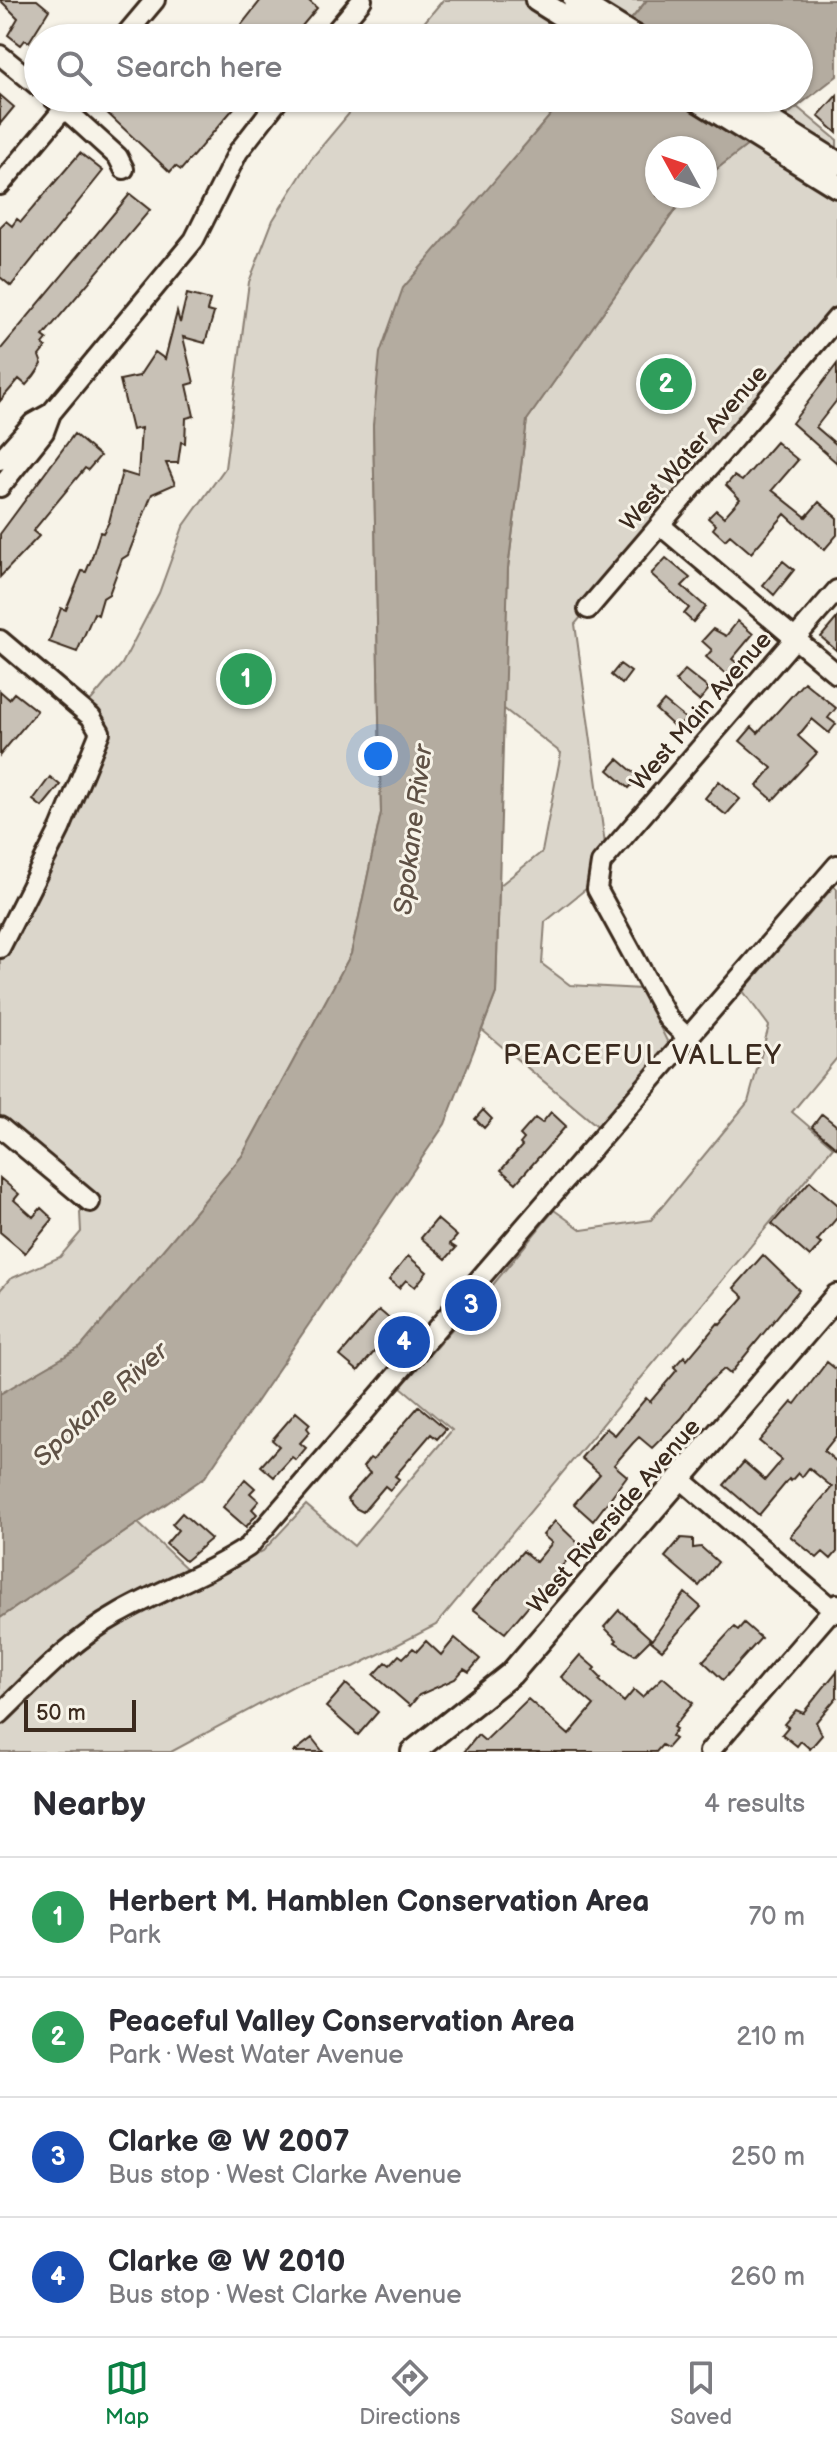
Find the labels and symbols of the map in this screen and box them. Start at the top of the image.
north arrow [645,136,717,208]
pin: 2 [640,354,692,414]
street label: West Water Avenue [614,359,774,537]
street label: West Main Avenue [624,626,778,796]
pin: 1 [220,649,272,709]
your location [358,736,398,776]
water label: Spokane River [388,742,440,917]
district label: PEACEFUL VALLEY [503,1039,783,1072]
pin: 3 [445,1275,497,1335]
pin: 4 [378,1312,430,1372]
water label: Spokane River [27,1335,176,1474]
street label: West Riverside Avenue [521,1413,707,1619]
scale bar [24,1696,136,1732]

